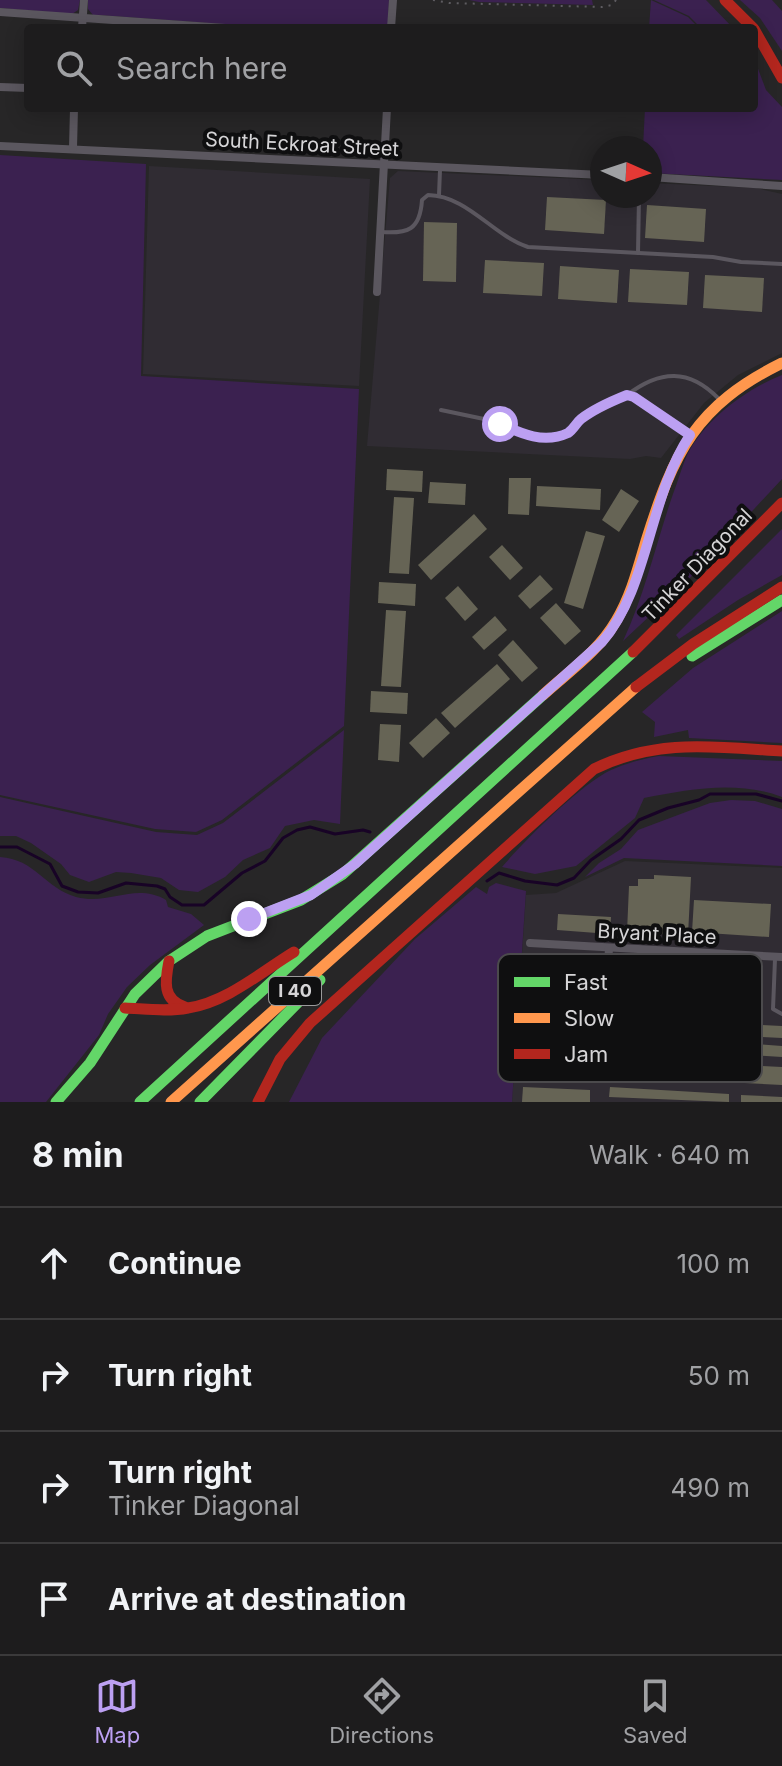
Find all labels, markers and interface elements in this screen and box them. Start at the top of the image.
search box [24,24,758,112]
icon: search [52,46,96,90]
text: Search here [116,50,288,86]
street label: South Eckroat Street [204,127,400,161]
north arrow [590,136,662,208]
route start [482,406,518,442]
street label: Tinker Diagonal [637,504,757,626]
route end [231,901,267,937]
street label: Bryant Place [597,919,717,949]
legend [498,954,762,1082]
text: Fast [564,969,608,995]
road number: I 40 [269,977,321,1005]
text: Slow [564,1005,614,1031]
text: Jam [564,1041,608,1067]
text: 8 min [32,1134,124,1175]
text: Walk · 640 m [589,1139,750,1170]
icon: ahead [32,1241,76,1285]
text: Continue [108,1245,242,1281]
text: 100 m [677,1248,750,1279]
icon: right [32,1353,76,1397]
text: Turn right [108,1357,252,1393]
text: 50 m [688,1360,750,1391]
text: Turn right [108,1454,252,1490]
icon: right [32,1465,76,1509]
text: 490 m [671,1472,750,1503]
text: Tinker Diagonal [108,1490,300,1521]
icon: arrive [32,1577,76,1621]
text: Arrive at destination [108,1581,406,1617]
tab: Map [95,1674,140,1748]
tab: Directions [329,1674,434,1748]
tab: Saved [623,1674,687,1748]

